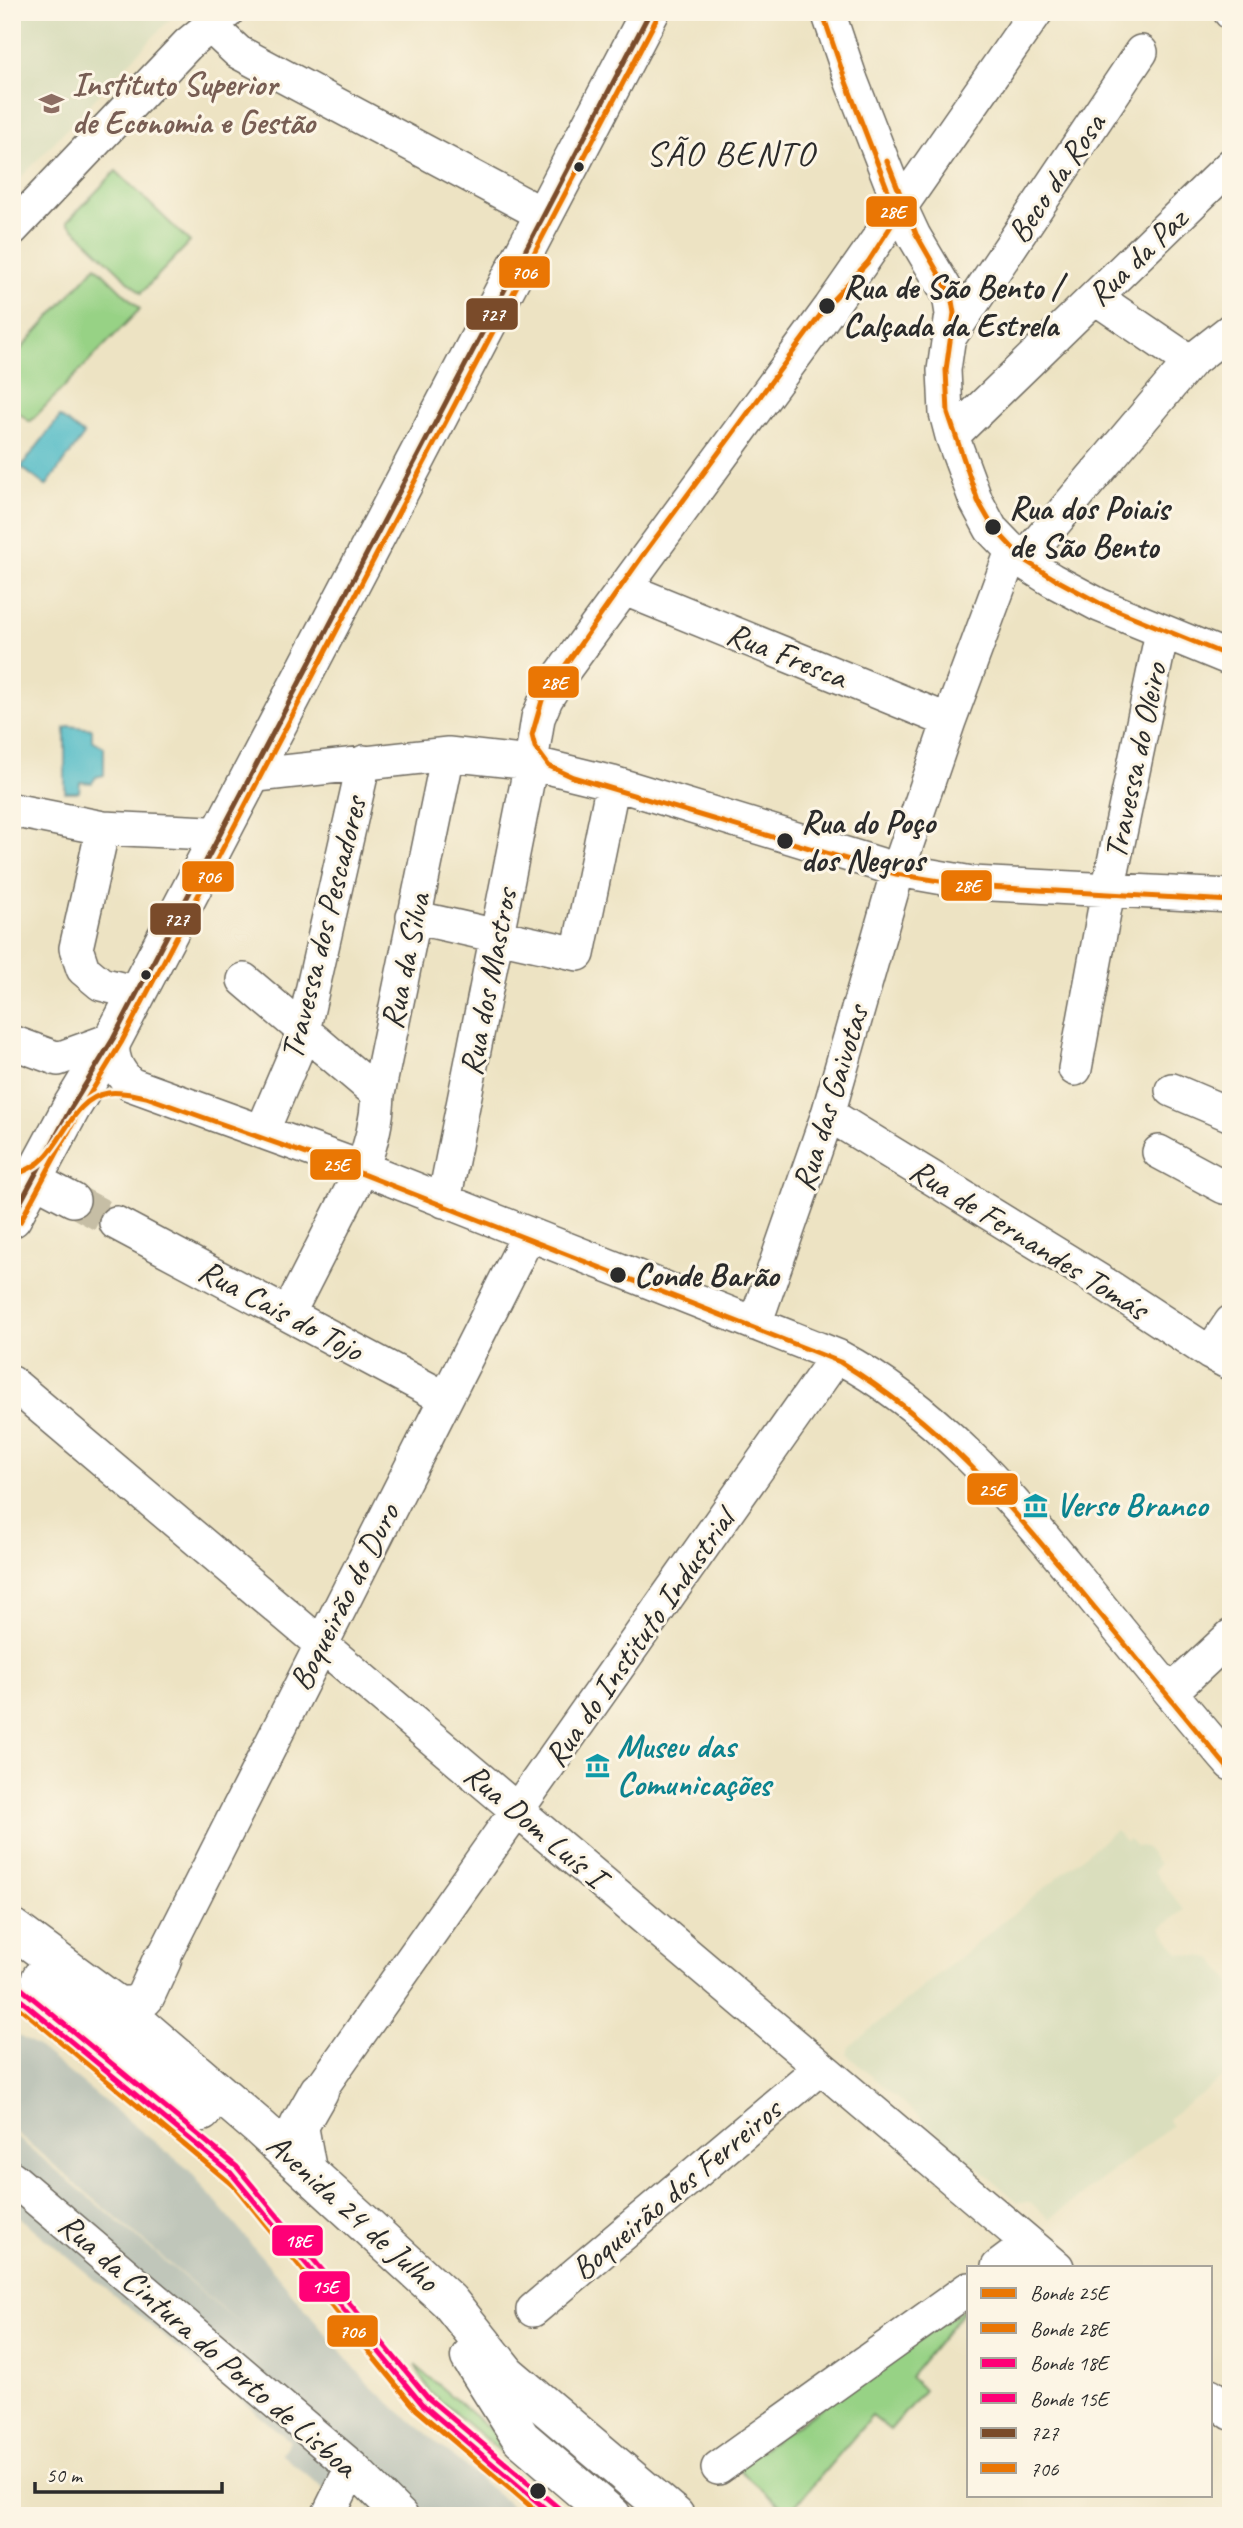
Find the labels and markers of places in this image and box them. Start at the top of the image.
place label: Instituto Superior de Economia e Gestão [72,63,317,143]
school or university icon: Instituto Superior de Economia e Gestão [38,89,66,117]
unlabelled marker [572,160,586,174]
place label: Rua de São Bento / Calçada da Estrela [843,266,1068,346]
marker: Rua de São Bento / Calçada da Estrela [817,296,837,316]
place label: Rua dos Poiais de São Bento [1009,487,1173,567]
marker: Rua dos Poiais de São Bento [983,517,1003,537]
place label: Rua do Poço dos Negros [801,801,937,881]
marker: Rua do Poço dos Negros [775,831,795,851]
unlabelled marker [139,968,153,982]
place label: Conde Barão [634,1254,780,1296]
marker: Conde Barão [608,1265,628,1285]
place label: Verso Branco [1056,1484,1209,1526]
museum icon: Verso Branco [1022,1491,1050,1519]
place label: Museu das Comunicações [617,1725,774,1805]
museum icon: Museu das Comunicações [583,1751,611,1779]
unlabelled marker [528,2481,548,2501]

